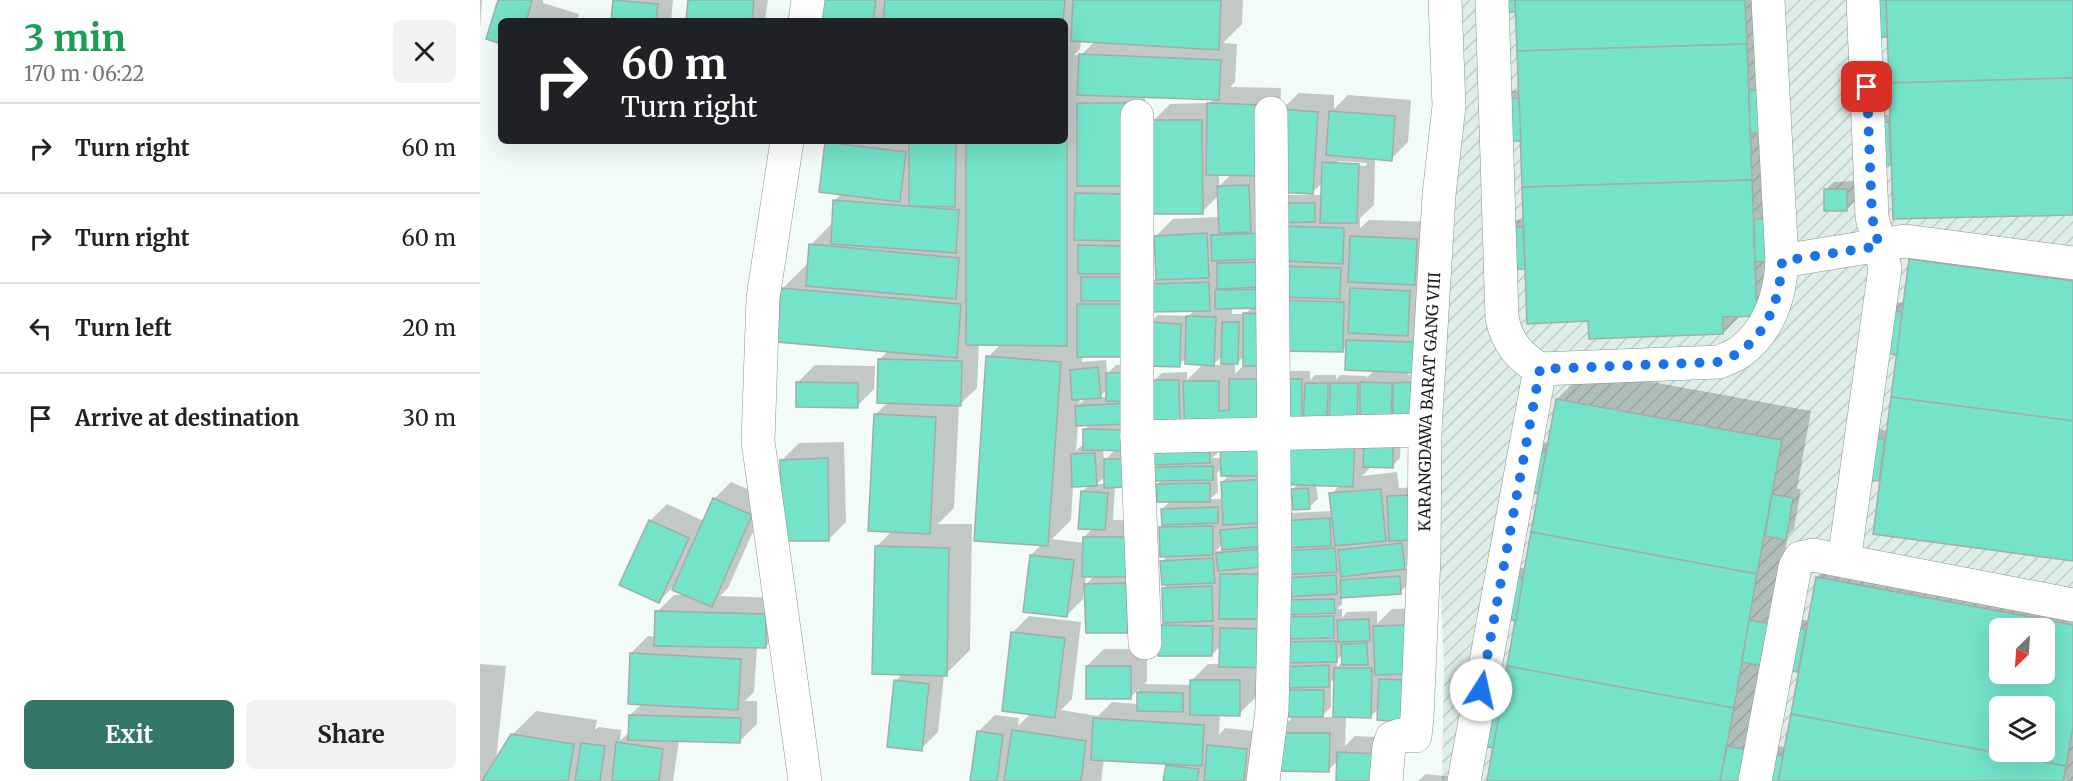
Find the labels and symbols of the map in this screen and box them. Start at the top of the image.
pin [1841,61,1892,112]
street label: KARANGDAWA BARAT GANG VIII [1414,271,1444,531]
north arrow [1989,618,2055,684]
position arrow [1449,658,1513,722]

